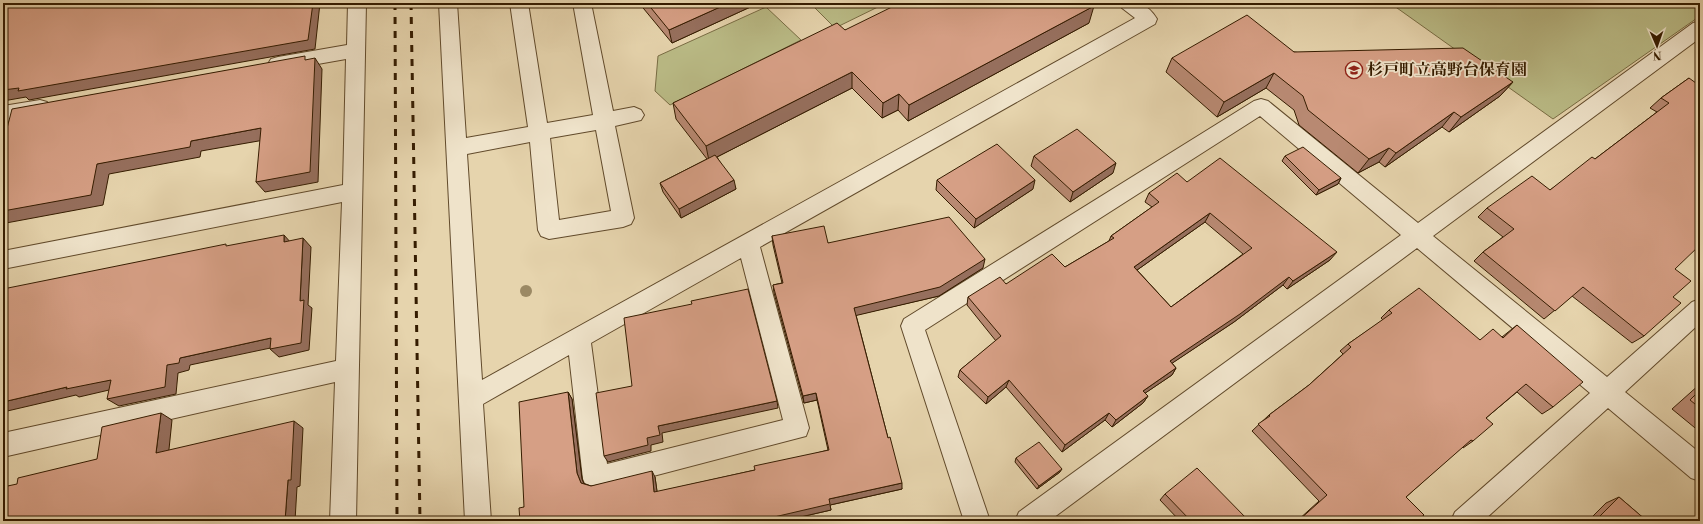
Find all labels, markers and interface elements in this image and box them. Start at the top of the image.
north arrow [1637,26,1677,66]
text: N [1652,48,1662,62]
school or university icon: 杉戸町立高野台保育園 [1344,60,1364,80]
place label: 杉戸町立高野台保育園 [1367,60,1527,80]

